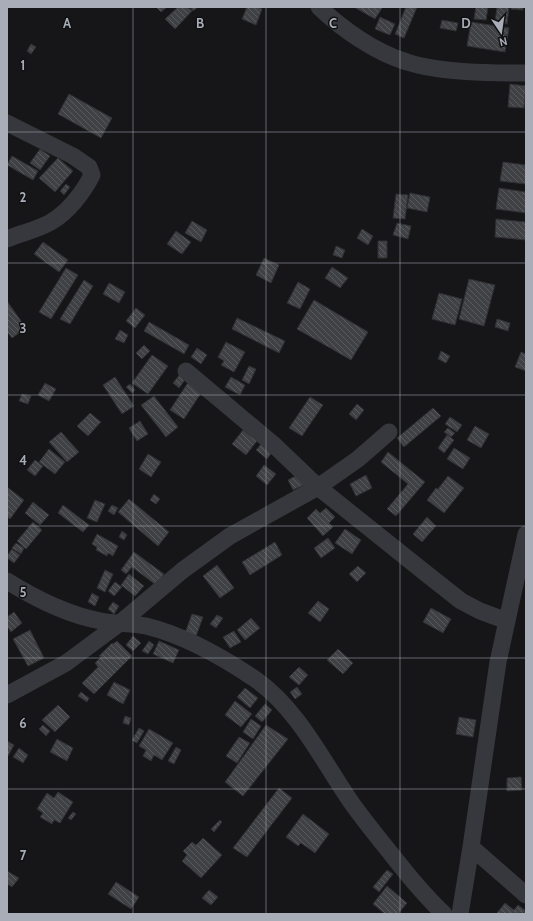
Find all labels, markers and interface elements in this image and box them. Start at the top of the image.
north arrow [481,12,521,52]
text: A [63,15,72,31]
text: B [196,15,204,31]
text: C [329,15,337,31]
text: D [461,15,471,31]
text: N [498,34,509,49]
text: 1 [21,57,25,73]
text: 2 [20,189,27,205]
text: 3 [19,320,27,336]
text: 4 [19,452,27,468]
text: 5 [20,584,27,600]
text: 6 [19,715,27,731]
text: 7 [20,847,27,863]

